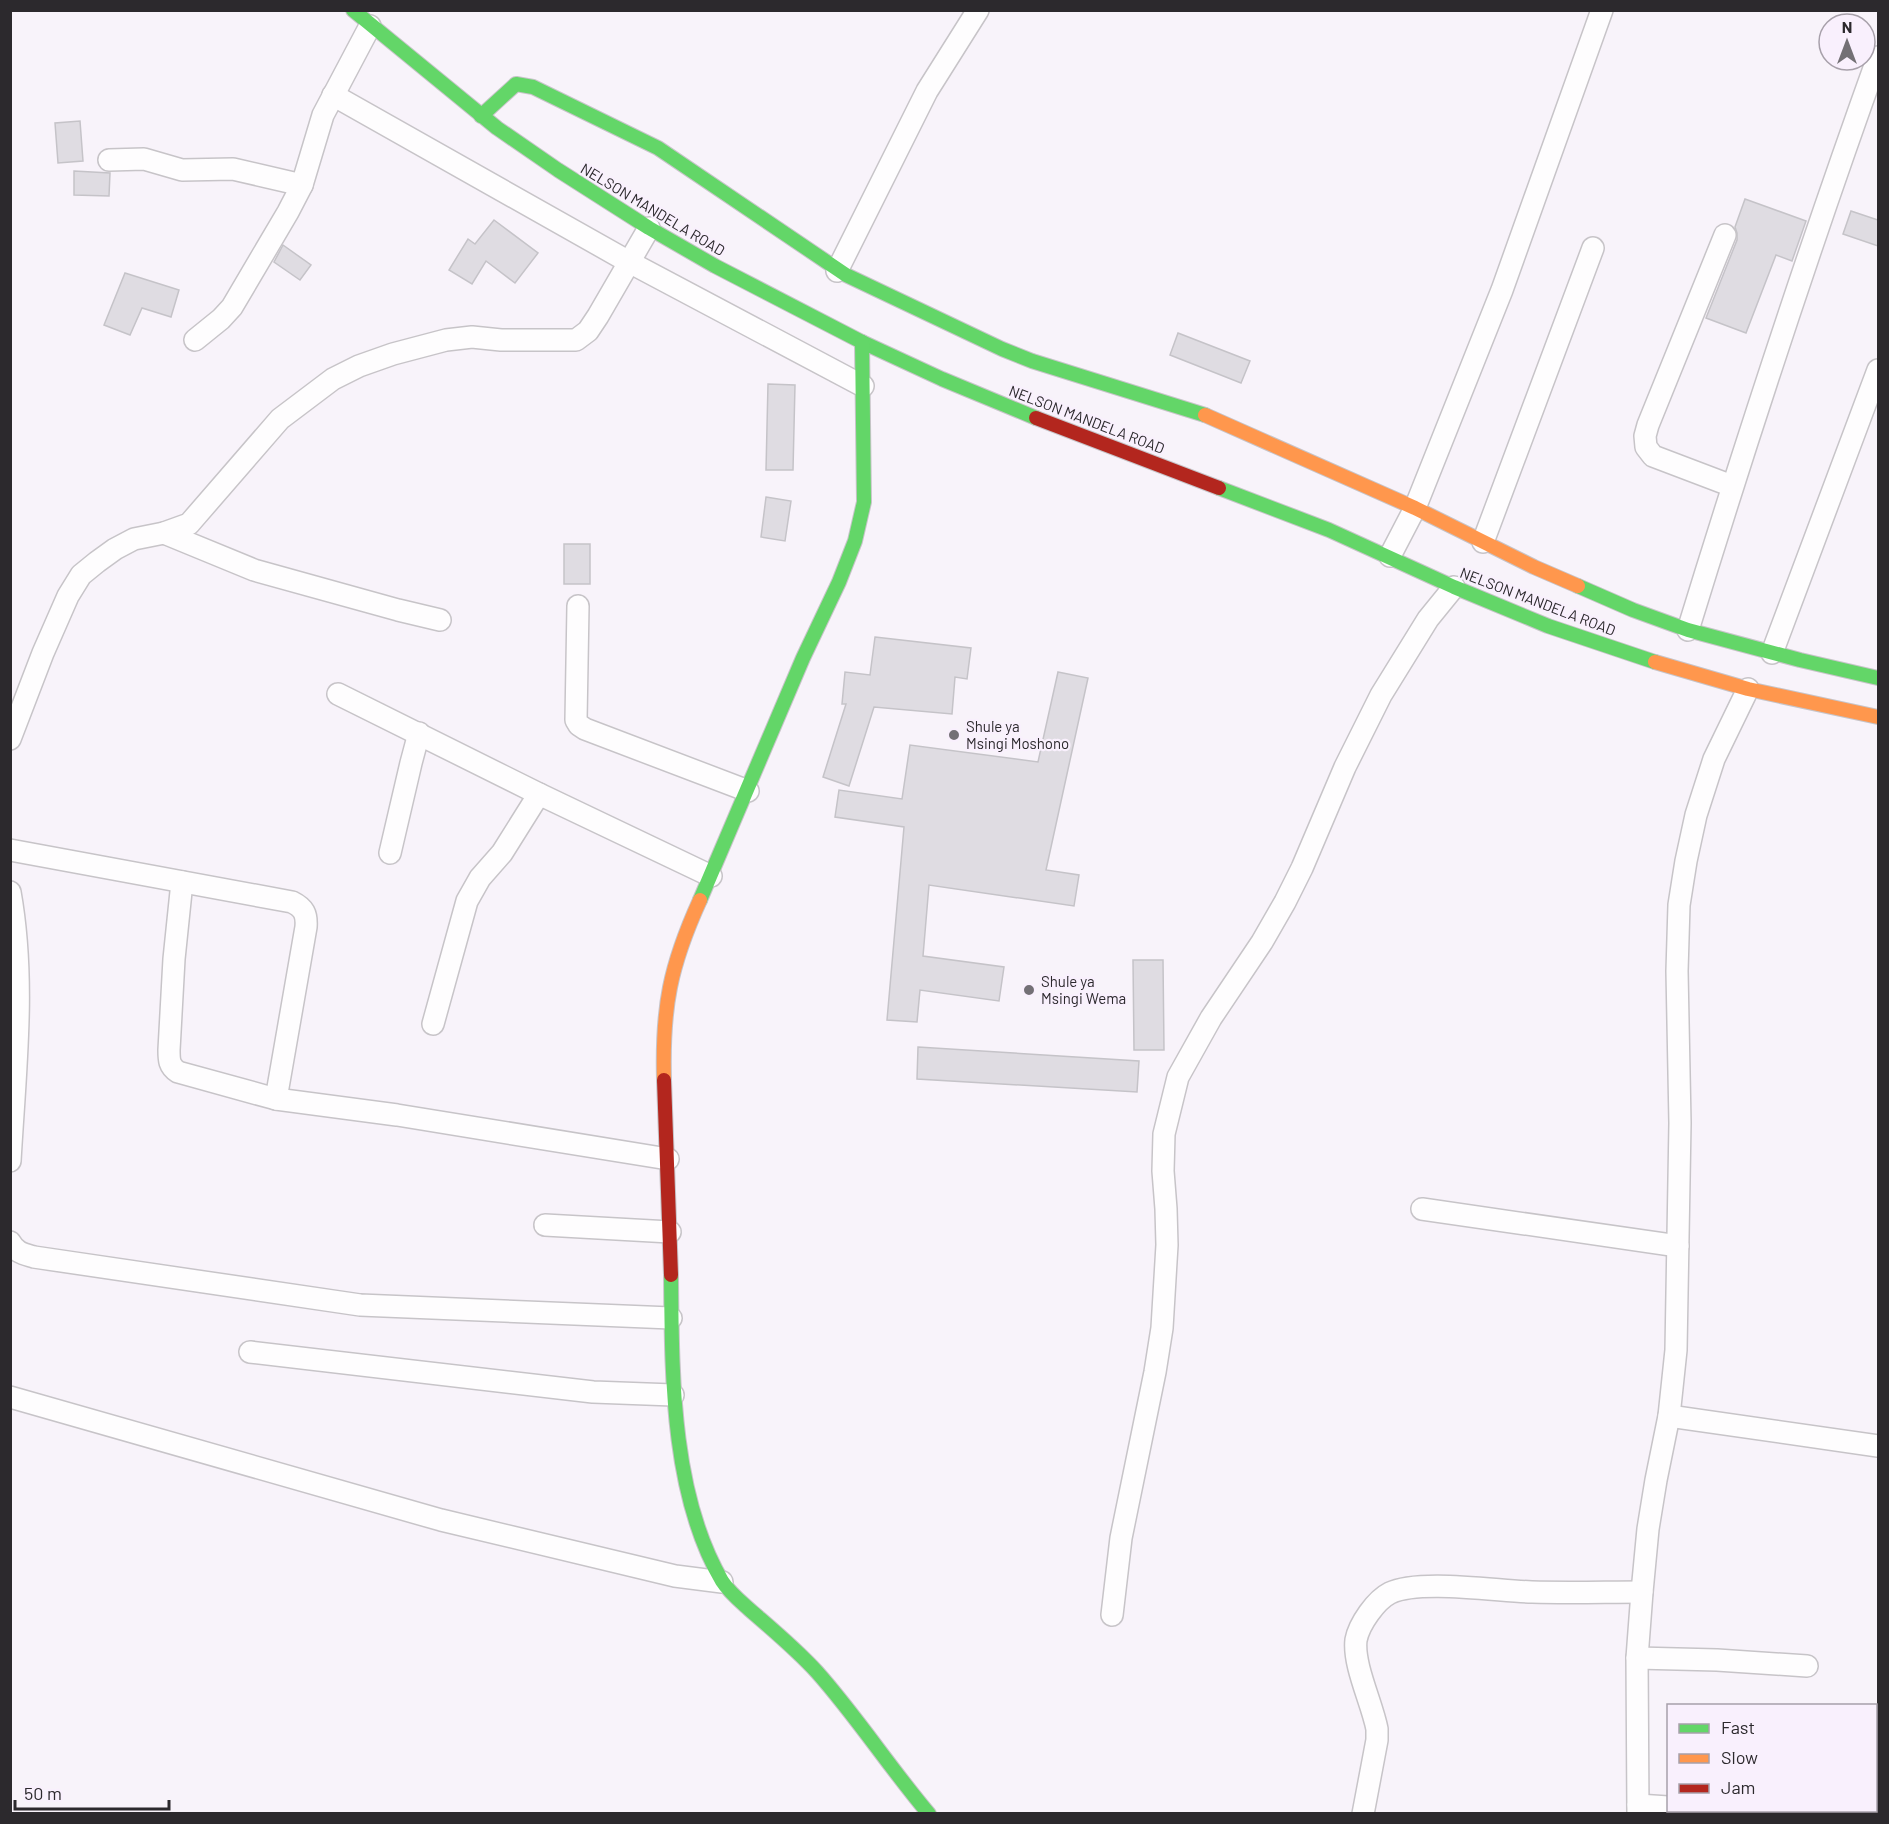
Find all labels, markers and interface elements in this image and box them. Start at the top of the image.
north arrow [1817,12,1877,72]
text: N [1842,17,1852,36]
street label: NELSON MANDELA ROAD [578,159,728,259]
street label: NELSON MANDELA ROAD [1007,381,1167,457]
street label: NELSON MANDELA ROAD [1458,563,1618,639]
place label: Shule ya Msingi Moshono [966,717,1069,752]
marker: Shule ya Msingi Moshono [947,728,961,742]
place label: Shule ya Msingi Wema [1041,972,1126,1007]
marker: Shule ya Msingi Wema [1022,983,1036,997]
legend [1667,1704,1877,1812]
text: Fast [1721,1716,1755,1738]
text: Slow [1721,1746,1758,1768]
scale bar [15,1773,170,1811]
text: Jam [1721,1776,1755,1798]
text: 50 m [24,1782,62,1804]

